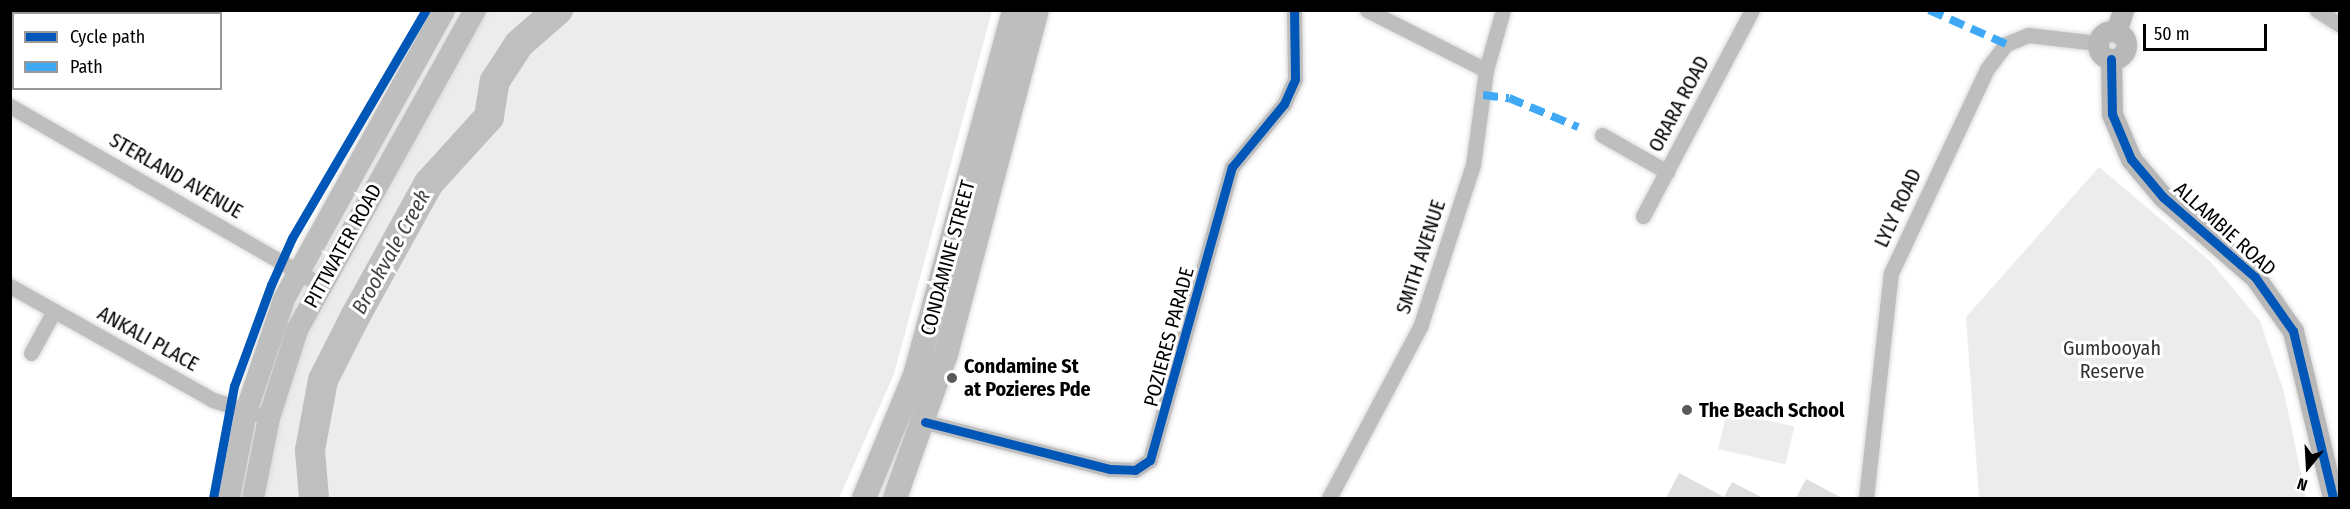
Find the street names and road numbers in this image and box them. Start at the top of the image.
street label: ORARA ROAD [1644,52,1714,156]
street label: STERLAND AVENUE [105,128,247,224]
street label: LYLY ROAD [1869,165,1927,251]
street label: ALLAMBIE ROAD [2169,177,2281,281]
street label: CONDAMINE STREET [916,178,980,338]
street label: PITTWATER ROAD [299,180,387,312]
street label: SMITH AVENUE [1391,197,1451,317]
street label: POZIERES PARADE [1139,265,1199,409]
street label: ANKALI PLACE [93,301,203,377]

